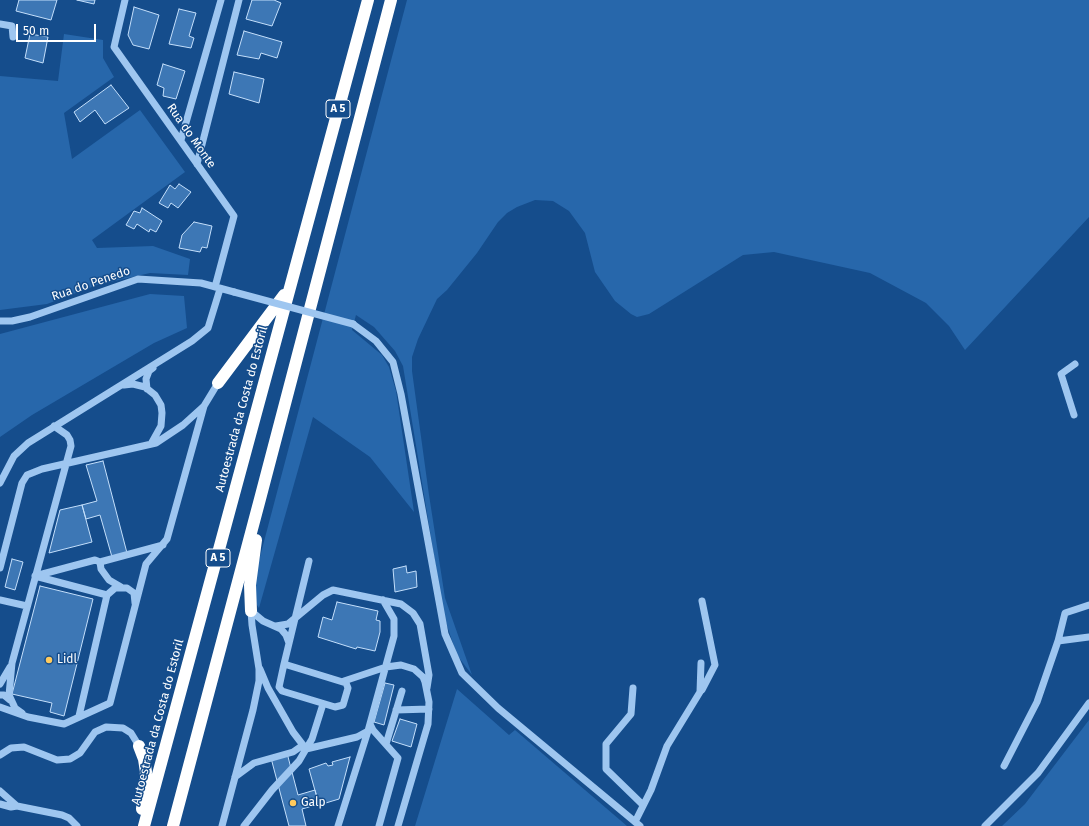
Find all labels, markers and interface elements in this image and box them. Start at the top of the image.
scale bar [18,16,98,42]
text: 50 m [23,24,49,38]
road number: A 5 [326,100,350,118]
street label: Rua do Monte [163,101,219,171]
street label: Rua do Penedo [50,264,132,304]
street label: Autoestrada da Costa do Estoril [213,325,271,493]
road number: A 5 [206,549,230,567]
street label: Autoestrada da Costa do Estoril [129,638,187,806]
place label: Lidl [57,653,77,667]
marker: Lidl [44,655,54,665]
place label: Galp [301,796,326,810]
marker: Galp [288,798,298,808]

